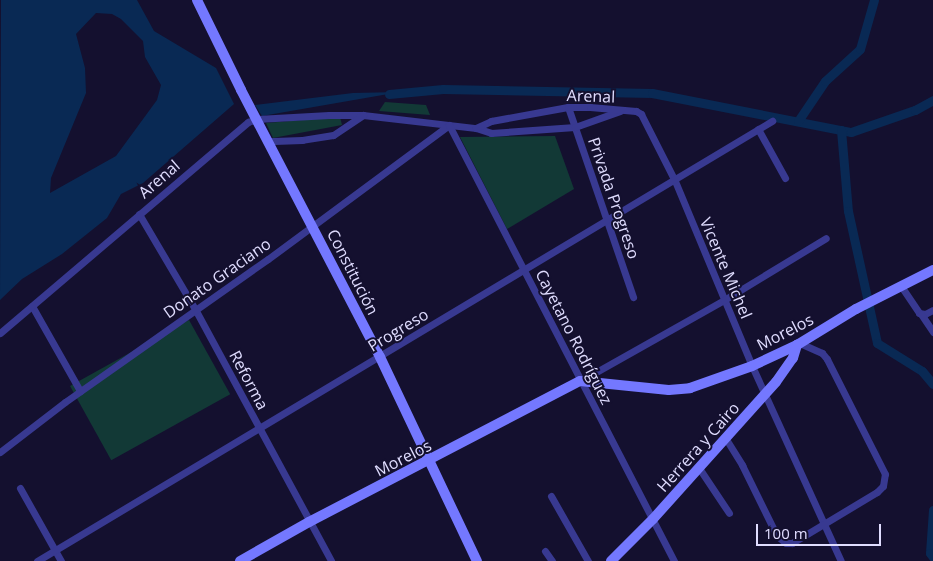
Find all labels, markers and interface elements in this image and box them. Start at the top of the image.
street label: Arenal [566,86,616,106]
street label: Privada Progreso [584,135,644,261]
street label: Arenal [134,156,184,202]
street label: Vicente Michel [696,215,756,321]
street label: Constitución [323,226,383,318]
street label: Donato Graciano [160,234,274,322]
street label: Cayetano Rodríguez [532,266,616,408]
street label: Progreso [364,304,432,356]
street label: Morelos [754,310,816,354]
street label: Reforma [225,347,273,413]
street label: Herrera y Cairo [653,398,743,496]
street label: Morelos [372,436,434,480]
scale bar [758,514,883,546]
text: 100 m [764,523,808,543]

